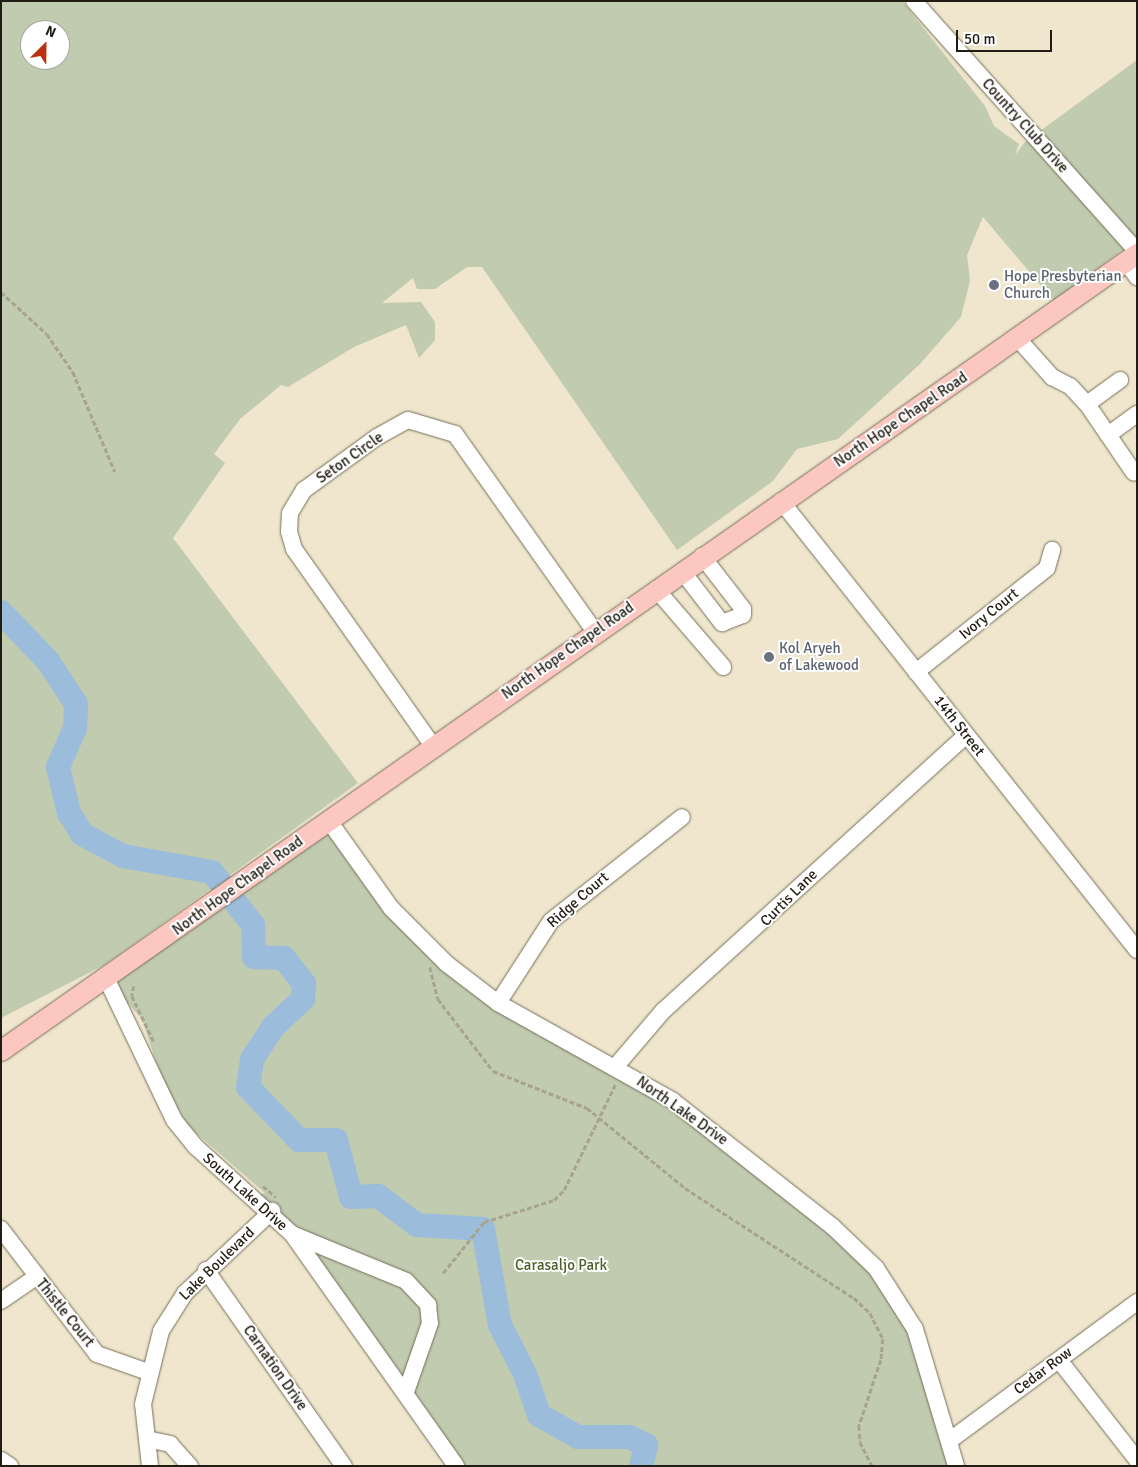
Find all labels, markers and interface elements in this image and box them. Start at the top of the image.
north arrow [20,20,70,70]
scale bar [958,20,1054,52]
text: N [43,22,58,41]
text: 50 m [964,30,995,48]
street label: Country Club Drive [978,75,1072,177]
place label: Hope Presbyterian Church [1004,267,1122,302]
marker: Hope Presbyterian Church [988,279,1000,291]
street label: North Hope Chapel Road [831,369,971,471]
street label: Seton Circle [313,428,387,488]
street label: Ivory Court [956,585,1022,643]
street label: North Hope Chapel Road [498,599,638,703]
place label: Kol Aryeh of Lakewood [779,639,859,674]
marker: Kol Aryeh of Lakewood [763,651,775,663]
street label: 14th Street [930,692,988,760]
street label: North Hope Chapel Road [169,832,307,940]
street label: Curtis Lane [757,866,821,930]
street label: Ridge Court [543,868,613,932]
street label: North Lake Drive [633,1073,731,1149]
street label: South Lake Drive [199,1149,291,1235]
street label: Lake Boulevard [176,1224,258,1304]
park label: Carasaljo Park [515,1257,607,1275]
street label: Thistle Court [32,1275,98,1351]
street label: Carnation Drive [239,1322,311,1414]
street label: Cedar Row [1010,1343,1076,1399]

